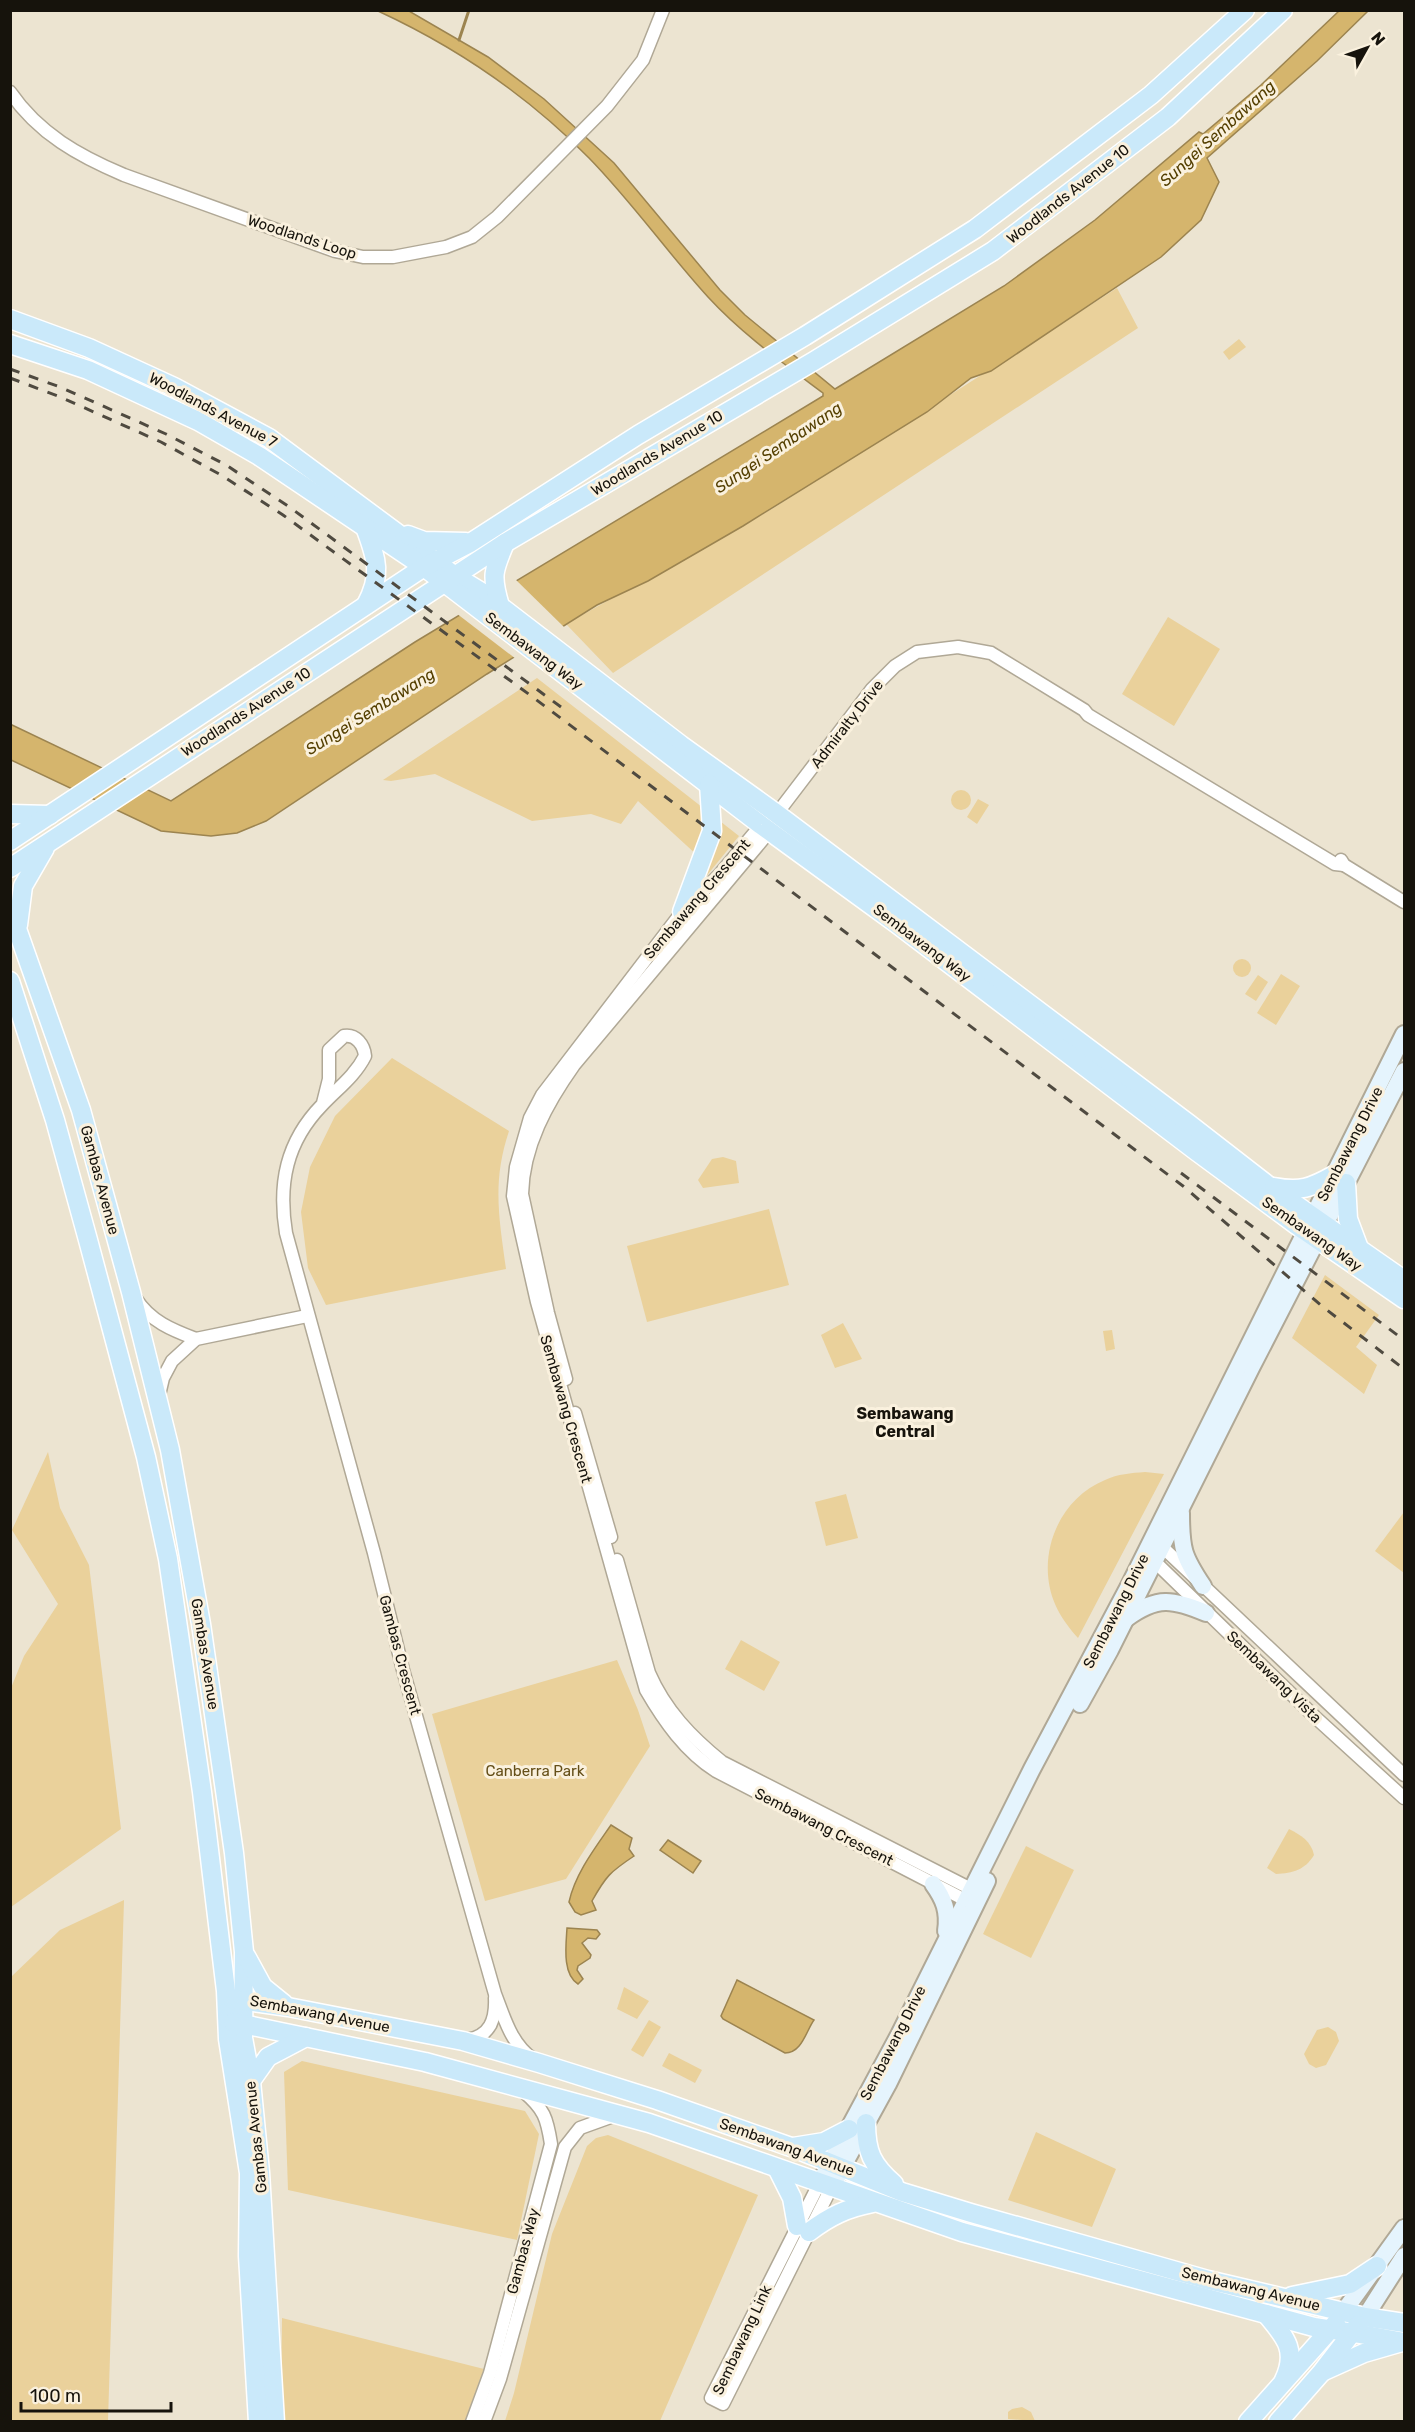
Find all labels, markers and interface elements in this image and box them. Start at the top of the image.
north arrow [1337,18,1397,78]
text: N [1367,28,1389,49]
water label: Sungei Sembawang [1156,76,1279,190]
street label: Woodlands Avenue 10 [1003,140,1133,248]
street label: Woodlands Loop [245,211,359,263]
street label: Woodlands Avenue 7 [146,369,280,452]
water label: Sungei Sembawang [711,398,846,497]
street label: Woodlands Avenue 10 [588,406,726,500]
street label: Sembawang Way [482,608,586,694]
street label: Woodlands Avenue 10 [178,663,314,761]
water label: Sungei Sembawang [302,664,439,759]
street label: Admiralty Drive [807,676,887,772]
street label: Sembawang Crescent [640,835,754,963]
street label: Sembawang Way [870,900,974,986]
street label: Sembawang Drive [1313,1084,1387,1204]
street label: Gambas Avenue [77,1123,123,1237]
street label: Sembawang Way [1259,1193,1365,1275]
street label: Sembawang Crescent [536,1333,596,1485]
district label: Sembawang Central [856,1404,954,1441]
street label: Sembawang Drive [1079,1551,1153,1671]
street label: Gambas Crescent [375,1593,425,1717]
street label: Gambas Avenue [187,1597,223,1711]
street label: Sembawang Vista [1223,1627,1325,1727]
park label: Canberra Park [485,1762,585,1780]
street label: Sembawang Crescent [752,1784,896,1870]
street label: Sembawang Drive [856,1983,930,2103]
street label: Sembawang Avenue [248,1992,392,2036]
street label: Gambas Avenue [241,2080,271,2194]
street label: Sembawang Avenue [717,2114,857,2180]
street label: Gambas Way [503,2206,543,2296]
street label: Sembawang Avenue [1180,2263,1322,2315]
street label: Sembawang Link [709,2282,775,2398]
scale bar [21,2375,171,2413]
text: 100 m [30,2385,81,2407]

